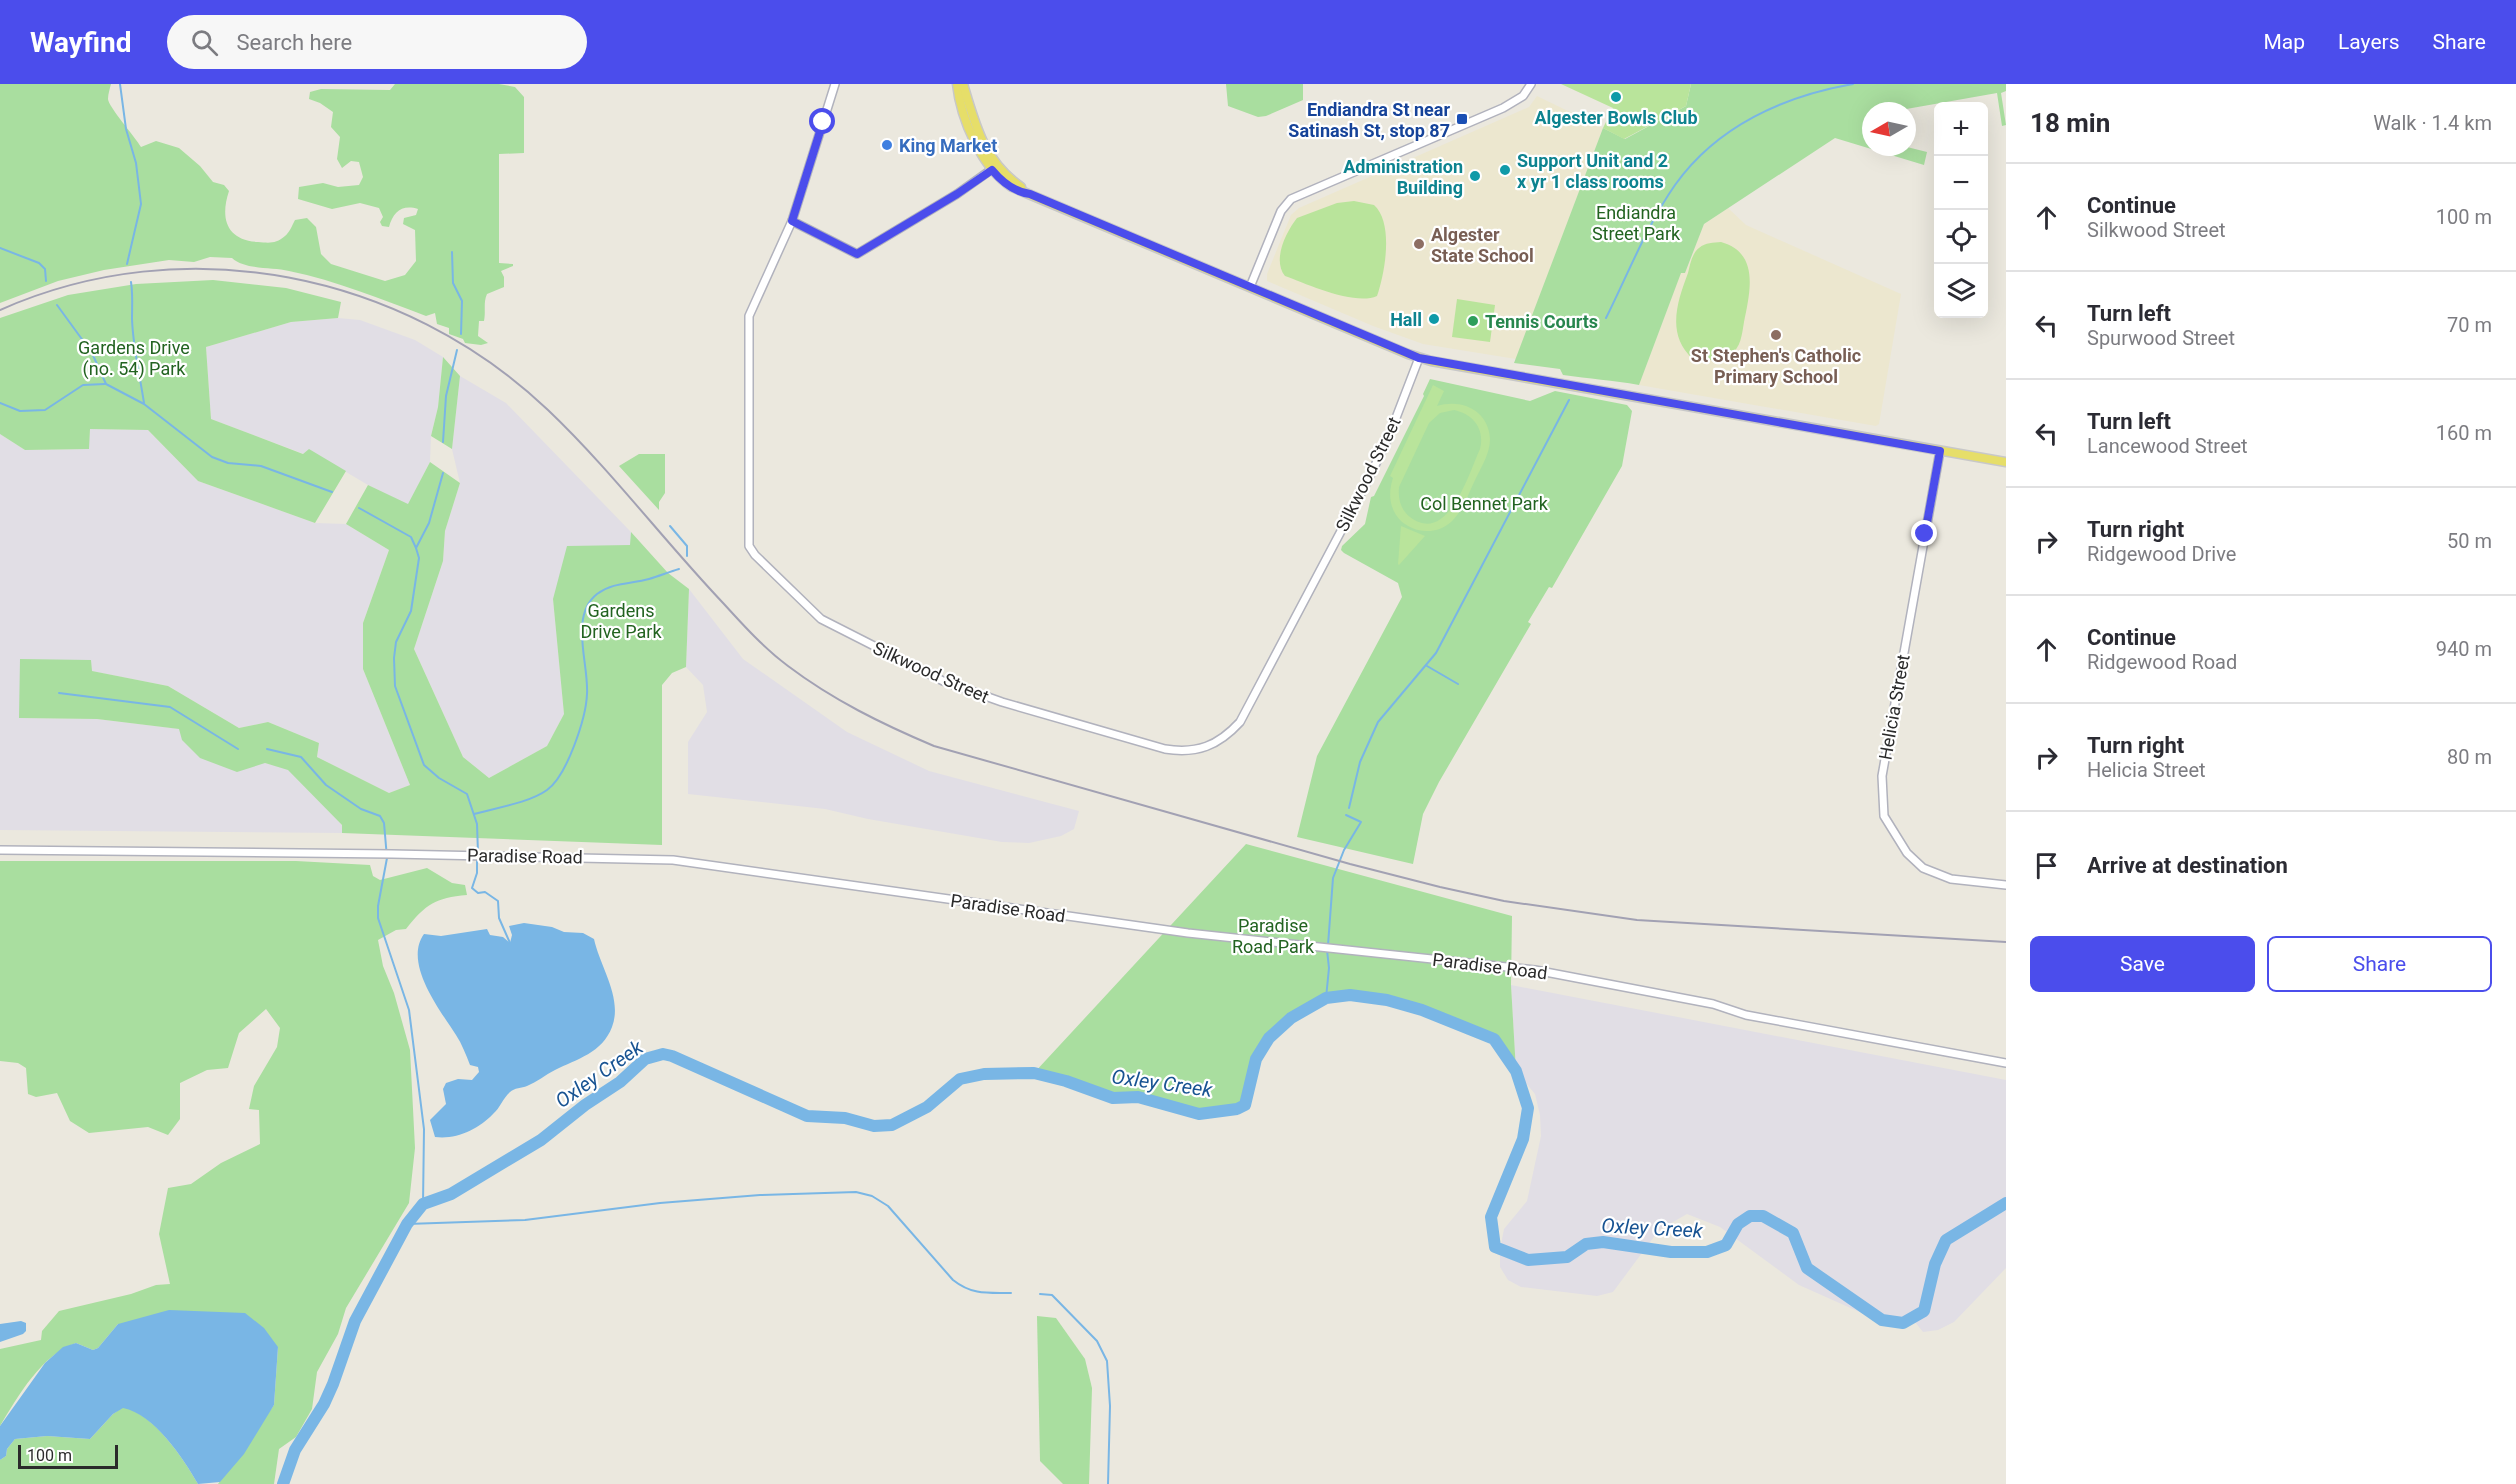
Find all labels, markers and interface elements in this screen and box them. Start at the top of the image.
search box [167,15,587,69]
text: Wayfind [30,26,131,59]
icon: search [188,26,221,59]
text: Search here [236,30,352,55]
text: Map [2263,30,2305,54]
text: Layers [2338,30,2399,54]
text: Share [2432,30,2486,54]
marker: Algester Bowls Club [1609,90,1623,104]
place label: Endiandra St near Satinash St, stop 87 [1288,99,1450,141]
north arrow [1862,102,1916,156]
map controls [1934,102,1988,318]
button: + [1934,102,1988,156]
place label: Algester Bowls Club [1534,107,1698,128]
route start [809,108,835,134]
text: 18 min [2030,108,2110,138]
text: Walk · 1.4 km [2373,111,2492,135]
marker: Endiandra St near Satinash St, stop 87 [1455,112,1469,126]
place label: King Market [899,135,997,156]
marker: King Market [880,138,894,152]
place label: Support Unit and 2 x yr 1 class rooms [1517,150,1668,192]
place label: Administration Building [1343,156,1463,198]
button: − [1934,156,1988,210]
marker: Support Unit and 2 x yr 1 class rooms [1498,163,1512,177]
marker: Administration Building [1468,169,1482,183]
text: Continue [2087,193,2176,218]
icon: ahead [2030,201,2063,234]
park label: Endiandra Street Park [1592,202,1681,244]
text: 100 m [2436,205,2492,229]
button: locate [1934,210,1988,264]
text: Silkwood Street [2087,218,2226,242]
place label: Algester State School [1431,224,1534,266]
marker: Algester State School [1412,237,1426,251]
button: layers [1934,264,1988,318]
text: Turn left [2087,301,2171,326]
place label: Hall [1390,309,1422,330]
icon: left [2030,309,2063,342]
place label: Tennis Courts [1485,311,1598,332]
marker: Hall [1427,312,1441,326]
text: 70 m [2447,313,2492,337]
marker: Tennis Courts [1466,314,1480,328]
text: Spurwood Street [2087,326,2235,350]
marker: St Stephen's Catholic Primary School [1769,328,1783,342]
park label: Gardens Drive (no. 54) Park [78,337,190,380]
place label: St Stephen's Catholic Primary School [1691,345,1861,387]
text: Turn left [2087,409,2171,434]
street label: Silkwood Street [1331,413,1405,535]
icon: left [2030,417,2063,450]
text: 160 m [2436,421,2492,445]
text: Lancewood Street [2087,434,2248,458]
park label: Col Bennet Park [1420,493,1549,514]
text: Turn right [2087,517,2184,542]
route end [1911,520,1937,546]
icon: right [2030,525,2063,558]
text: 50 m [2447,529,2492,553]
text: Ridgewood Drive [2087,542,2236,566]
park label: Gardens Drive Park [580,600,662,642]
text: Continue [2087,625,2176,650]
icon: ahead [2030,633,2063,666]
street label: Silkwood Street [870,637,992,707]
text: 940 m [2436,637,2492,661]
text: Ridgewood Road [2087,650,2237,674]
street label: Helicia Street [1874,653,1914,761]
text: Turn right [2087,733,2184,758]
icon: right [2030,741,2063,774]
text: 80 m [2447,745,2492,769]
text: Helicia Street [2087,758,2206,782]
street label: Paradise Road [467,844,583,868]
icon: arrive [2030,849,2063,882]
text: Arrive at destination [2087,853,2288,878]
street label: Paradise Road [949,890,1067,926]
park label: Paradise Road Park [1232,915,1315,957]
button: Save [2030,936,2255,992]
button: Share [2267,936,2492,992]
street label: Paradise Road [1431,949,1549,983]
water label: Oxley Creek [551,1034,648,1113]
water label: Oxley Creek [1110,1064,1215,1102]
water label: Oxley Creek [1601,1213,1704,1243]
scale bar [18,1442,118,1470]
text: 100 m [27,1446,72,1465]

